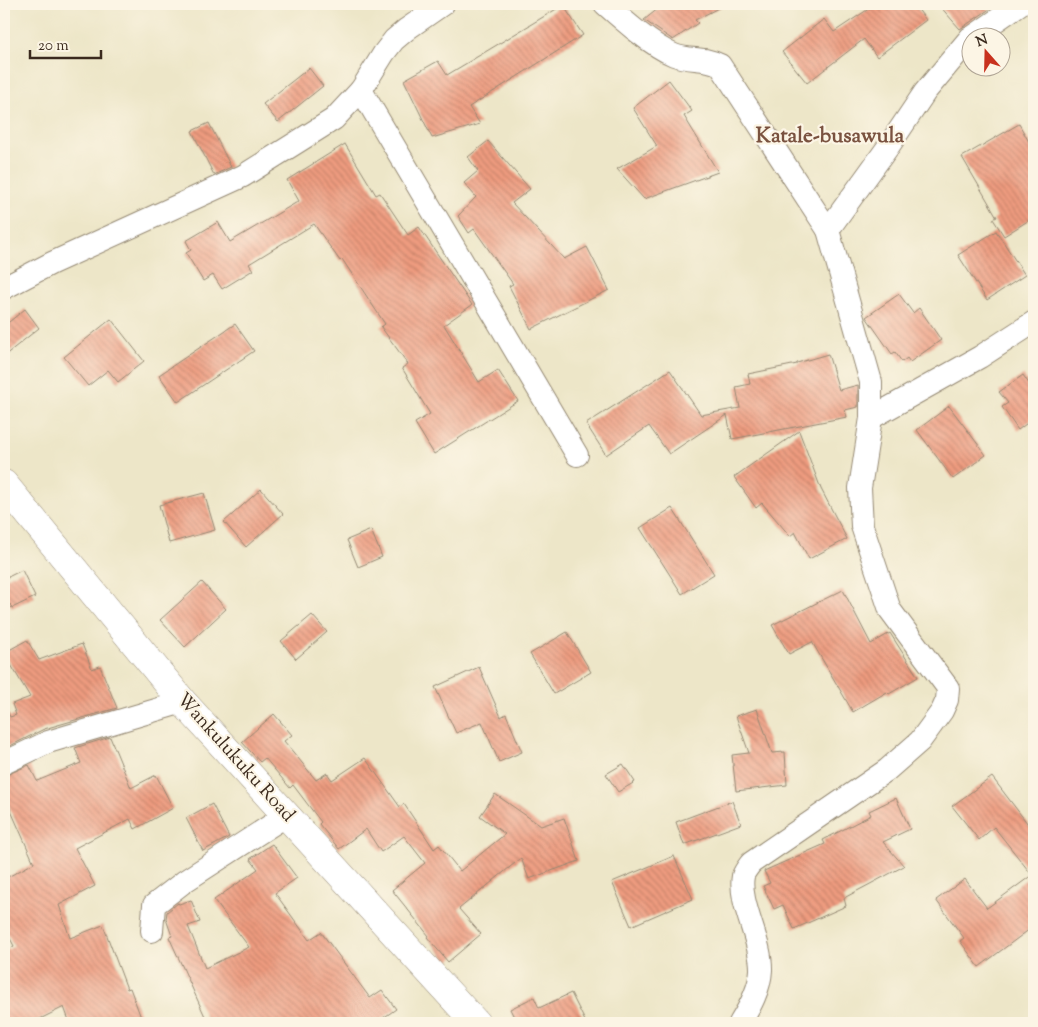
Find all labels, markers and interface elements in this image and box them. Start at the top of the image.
scale bar [30,28,101,60]
north arrow [960,28,1010,78]
text: N [974,30,991,53]
text: 20 m [38,36,69,57]
district label: Katale-busawula [756,122,905,152]
street label: Wankulukuku Road [170,687,301,829]

